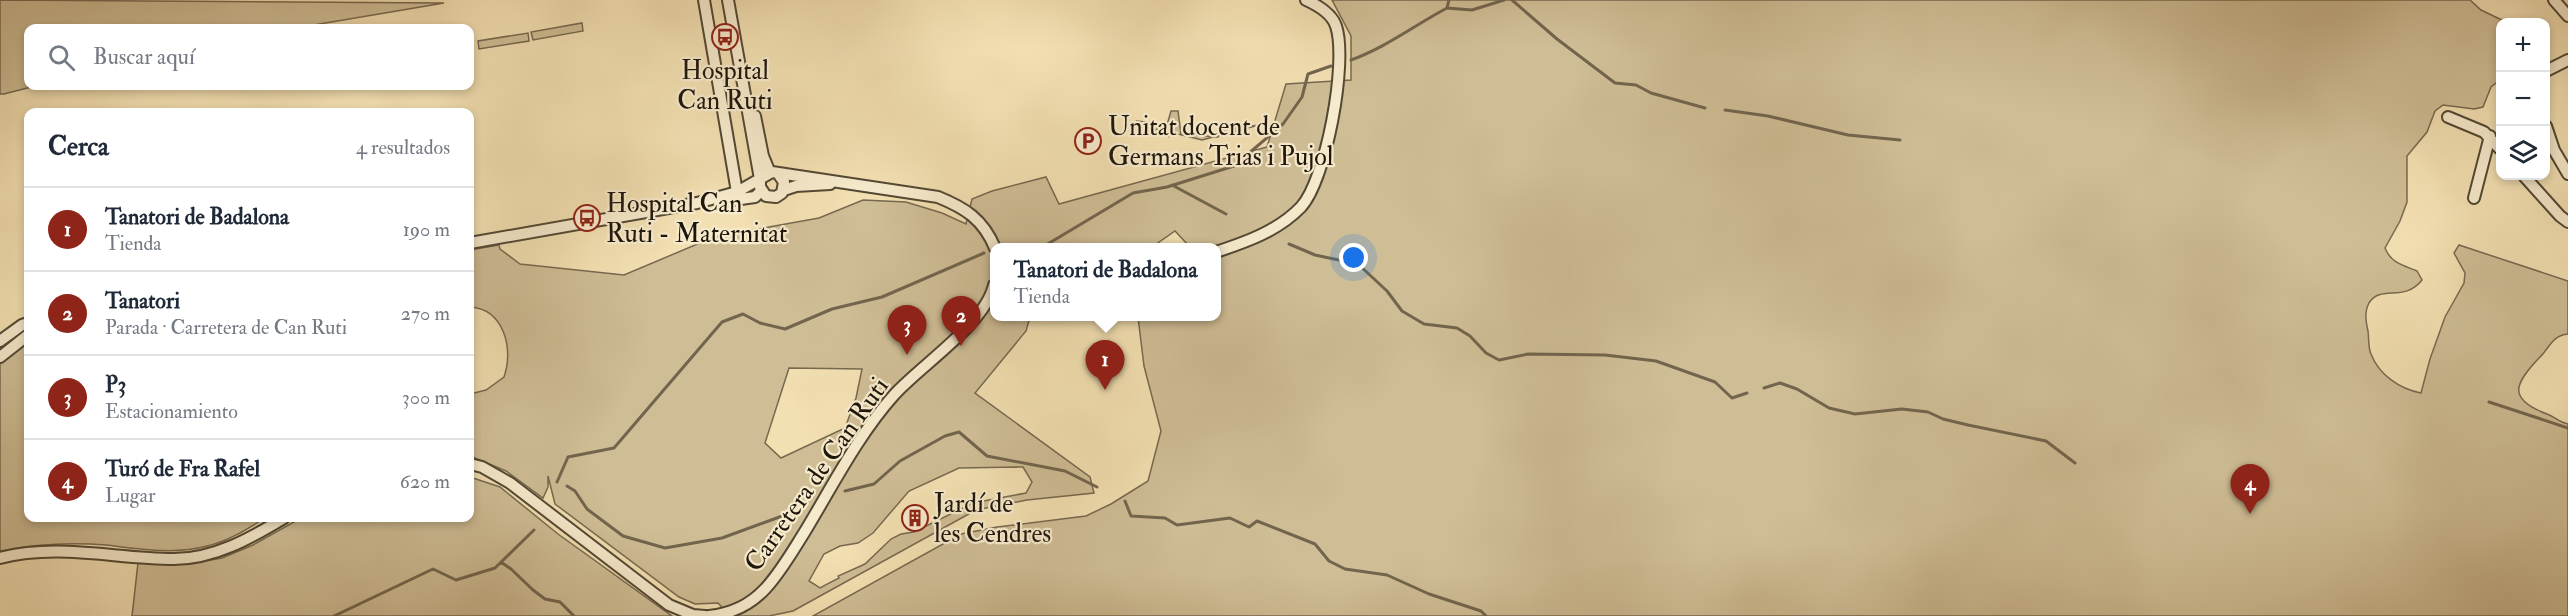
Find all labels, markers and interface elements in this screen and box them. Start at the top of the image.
map controls [2496,18,2550,180]
button: + [2496,18,2550,72]
bus stop icon: Hospital Can Ruti [710,22,740,52]
search box [24,24,474,90]
icon: search [45,41,78,74]
text: Buscar aquí [93,43,195,71]
place label: Hospital Can Ruti [677,55,773,117]
button: − [2496,72,2550,126]
place label: Unitat docent de Germans Trias i Pujol [1108,111,1334,173]
parking icon: Unitat docent de Germans Trias i Pujol [1073,126,1103,156]
button: layers [2496,126,2550,180]
text: Cerca [48,131,109,163]
text: 4 resultados [356,135,450,160]
place label: Hospital Can Ruti - Maternitat [606,188,787,250]
text: Tanatori de Badalona [105,203,289,231]
bus stop icon: Hospital Can Ruti - Maternitat [572,203,602,233]
text: 1 [64,217,71,242]
text: 190 m [403,217,450,242]
text: Tienda [105,231,162,256]
popup [990,243,1221,321]
your location [1339,243,1368,272]
text: Tanatori de Badalona [1013,256,1198,284]
text: Tienda [1013,284,1070,309]
text: Tanatori [105,287,180,315]
pin: 2 [942,296,980,346]
text: 2 [62,301,73,326]
text: 270 m [401,301,450,326]
pin: 3 [888,306,926,355]
text: Parada · Carretera de Can Ruti [105,315,347,340]
pin: 1 [1086,340,1124,390]
text: P3 [105,371,126,399]
street label: Carretera de Can Ruti [738,371,896,578]
text: 3 [64,385,71,410]
text: 300 m [402,385,450,410]
text: Estacionamiento [105,399,238,424]
text: Turó de Fra Rafel [105,455,260,483]
pin: 4 [2230,464,2270,514]
text: 4 [62,469,73,494]
text: 620 m [400,469,450,494]
text: Lugar [105,483,155,508]
place label: Jardí de les Cendres [933,488,1051,550]
building icon: Jardí de les Cendres [900,503,930,533]

